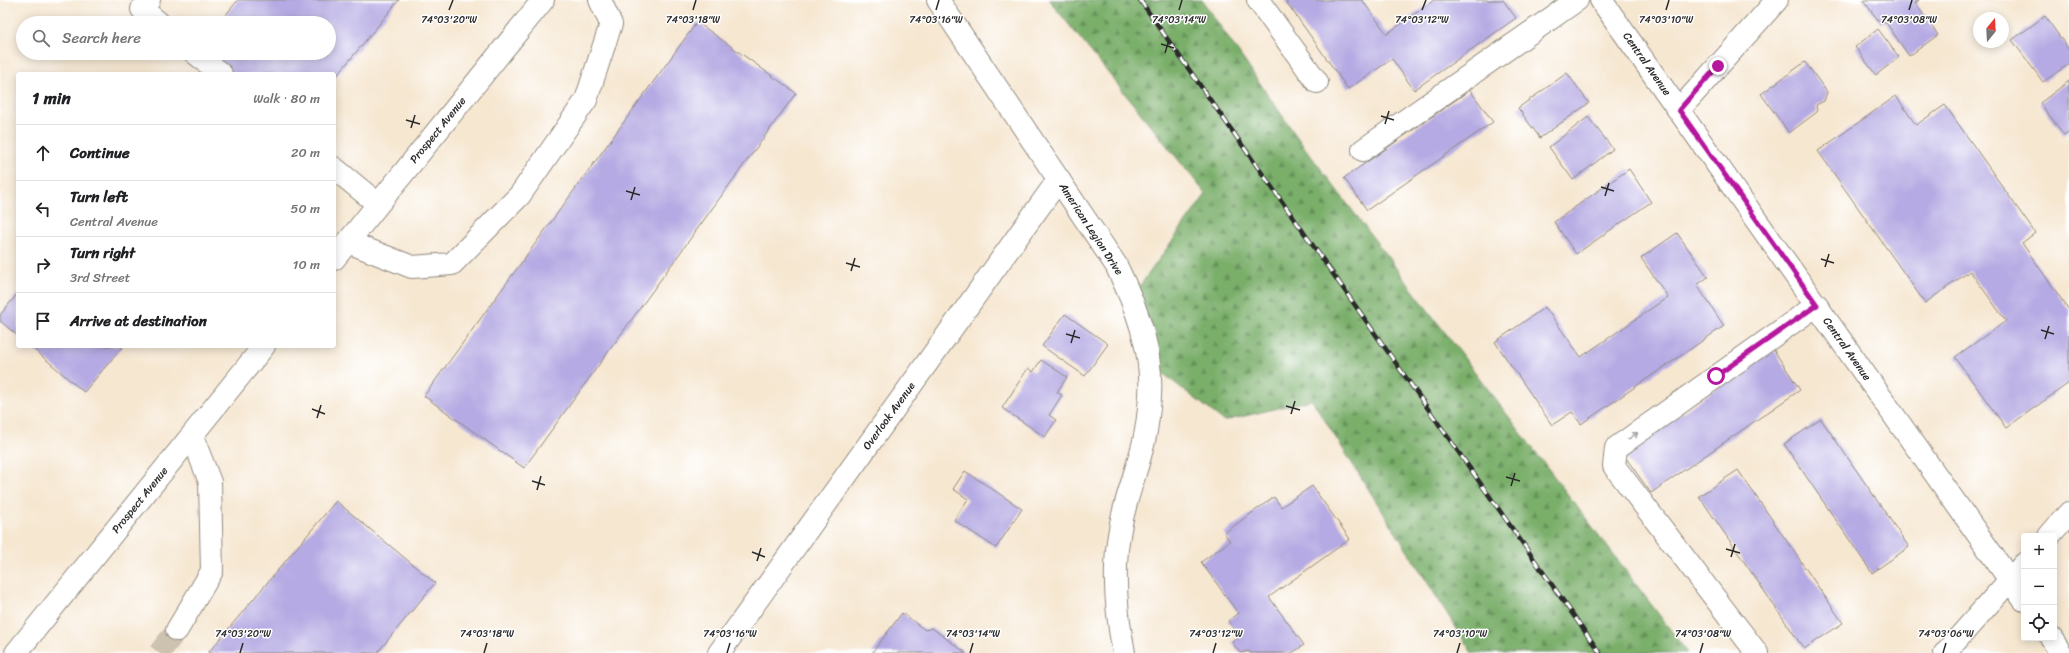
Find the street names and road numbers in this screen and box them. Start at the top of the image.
street label: Central Avenue [1618,28,1676,100]
street label: Prospect Avenue [405,92,471,168]
street label: American Legion Drive [1053,178,1128,279]
street label: Central Avenue [1818,313,1876,385]
street label: Overlook Avenue [858,377,921,454]
street label: Prospect Avenue [107,462,173,538]

